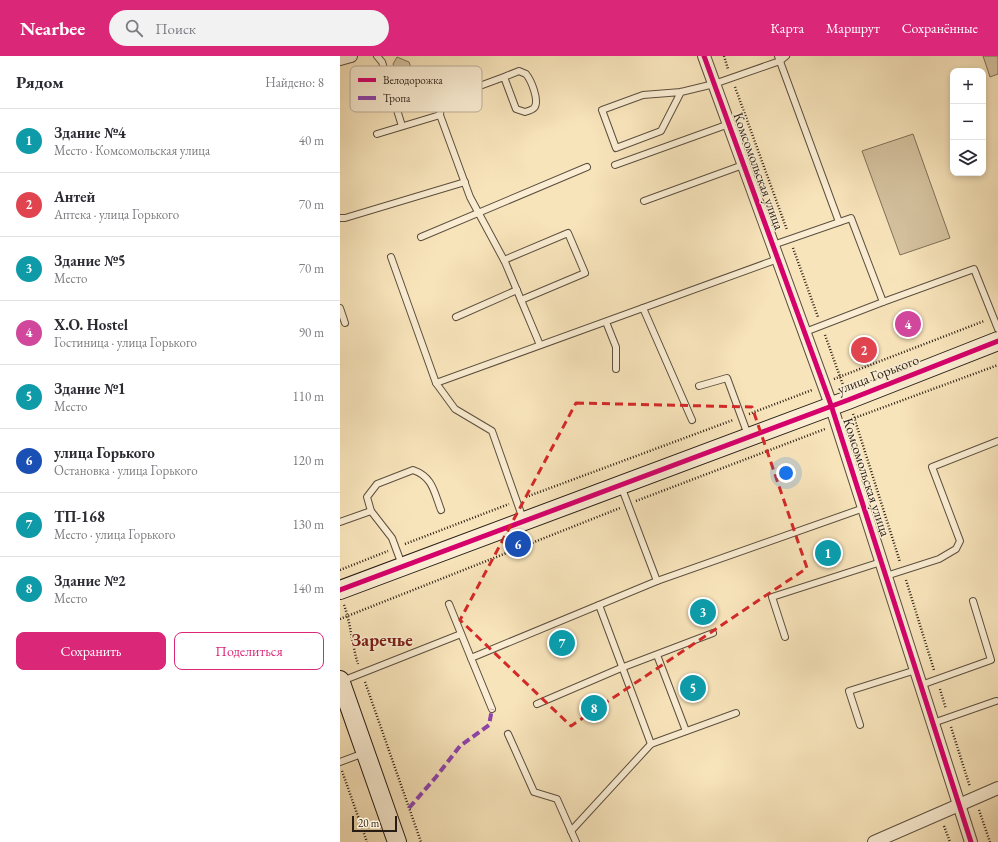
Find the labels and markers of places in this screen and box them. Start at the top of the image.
pin: 4 [895,309,921,339]
pin: 2 [851,335,877,365]
pin: 6 [505,529,531,559]
pin: 1 [815,538,841,568]
pin: 3 [690,597,716,627]
pin: 7 [549,628,575,658]
pin: 5 [680,673,706,703]
pin: 8 [581,693,607,723]

